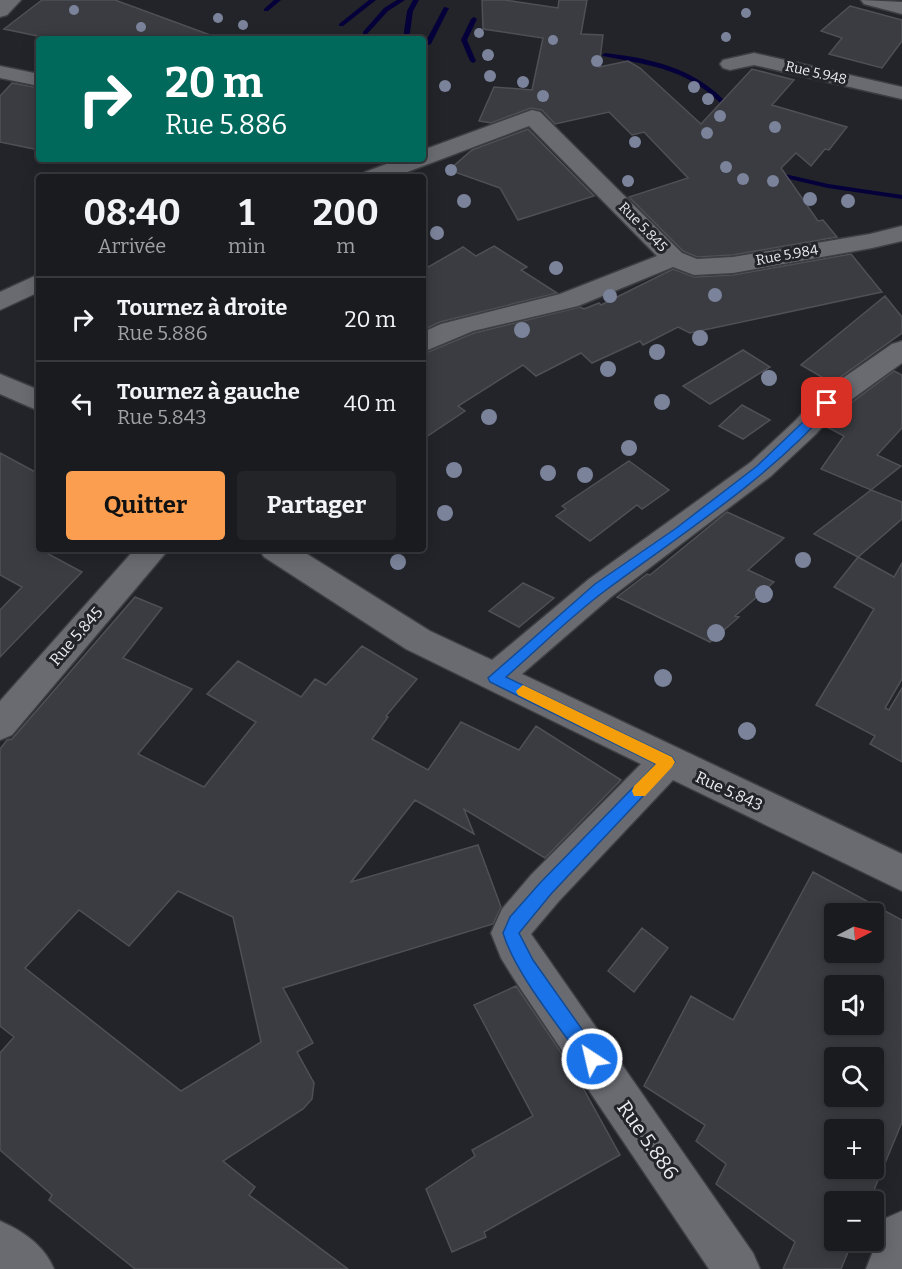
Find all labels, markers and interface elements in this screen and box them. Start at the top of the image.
text: 20 m [165,58,263,108]
street label: Rue 5.948 [784,58,848,88]
icon: right [66,60,144,138]
text: Rue 5.886 [165,109,287,141]
text: 08:40 [83,191,181,235]
text: 1 [239,191,255,235]
text: 200 [313,191,379,235]
street label: Rue 5.845 [615,199,671,255]
text: Arrivée [98,234,166,258]
text: min [228,234,266,258]
text: m [336,234,355,258]
street label: Rue 5.984 [755,241,819,269]
text: Tournez à droite [117,294,287,321]
icon: right [66,303,99,336]
text: 20 m [345,306,396,333]
text: Rue 5.886 [117,321,207,345]
pin [801,377,852,428]
text: Tournez à gauche [117,378,300,405]
icon: arrive [810,386,843,419]
icon: left [66,387,99,420]
text: 40 m [344,390,396,417]
text: Rue 5.843 [117,405,207,429]
button: Quitter [66,471,225,540]
button: Partager [237,471,396,540]
street label: Rue 5.845 [45,603,107,669]
street label: Rue 5.843 [692,767,766,815]
north arrow [824,903,884,963]
map controls [824,903,884,1251]
button: sound [824,975,884,1035]
position arrow [560,1027,624,1091]
button: search [824,1047,884,1107]
street label: Rue 5.886 [612,1096,684,1184]
button: + [824,1119,884,1179]
button: − [824,1191,884,1251]

